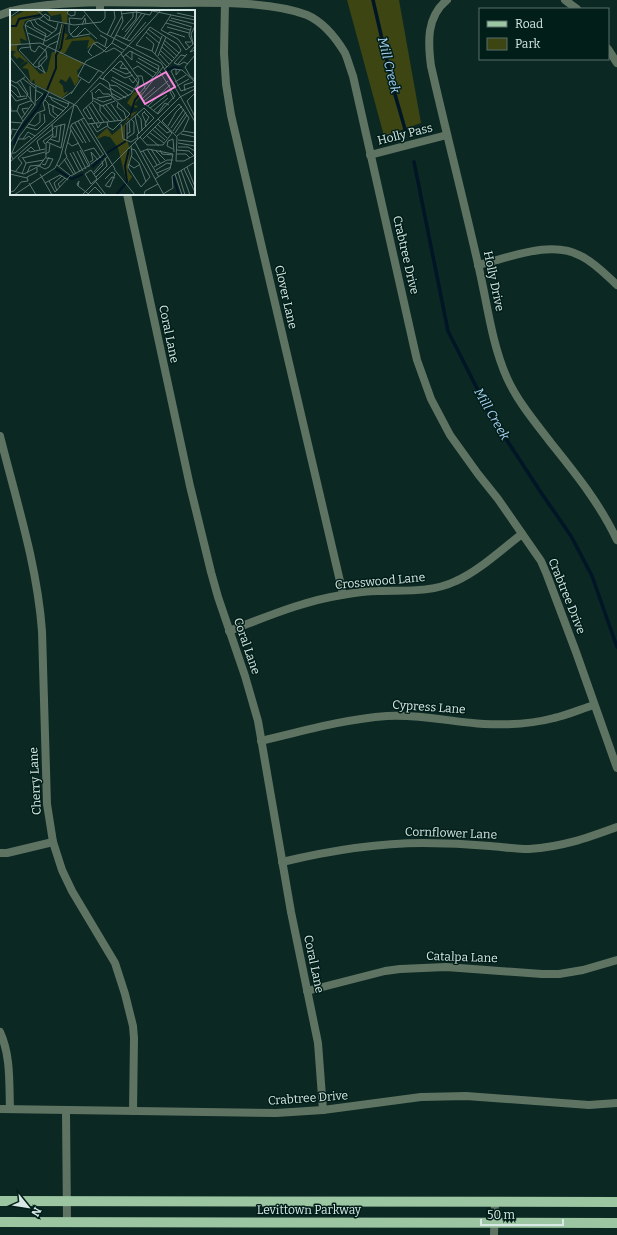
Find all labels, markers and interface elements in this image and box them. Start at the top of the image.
legend [479,8,609,60]
inset map [10,10,195,195]
text: Road [515,17,543,31]
water label: Mill Creek [375,35,403,96]
text: Park [515,37,541,51]
street label: Holly Pass [376,120,434,148]
street label: Crabtree Drive [390,214,422,296]
street label: Holly Drive [481,250,507,312]
street label: Clover Lane [272,264,300,330]
street label: Coral Lane [156,304,182,364]
water label: Mill Creek [471,385,513,443]
street label: Crabtree Drive [545,556,589,636]
street label: Crosswood Lane [334,570,426,592]
street label: Coral Lane [231,616,263,676]
street label: Cypress Lane [392,697,466,717]
street label: Cherry Lane [26,747,44,815]
street label: Cornflower Lane [405,824,497,842]
street label: Coral Lane [301,934,327,994]
street label: Catalpa Lane [426,949,498,965]
street label: Crabtree Drive [267,1088,349,1108]
north arrow [8,1187,48,1227]
scale bar [481,1201,563,1227]
street label: Levittown Parkway [257,1203,362,1217]
text: N [28,1205,44,1219]
text: 50 m [487,1208,516,1222]

